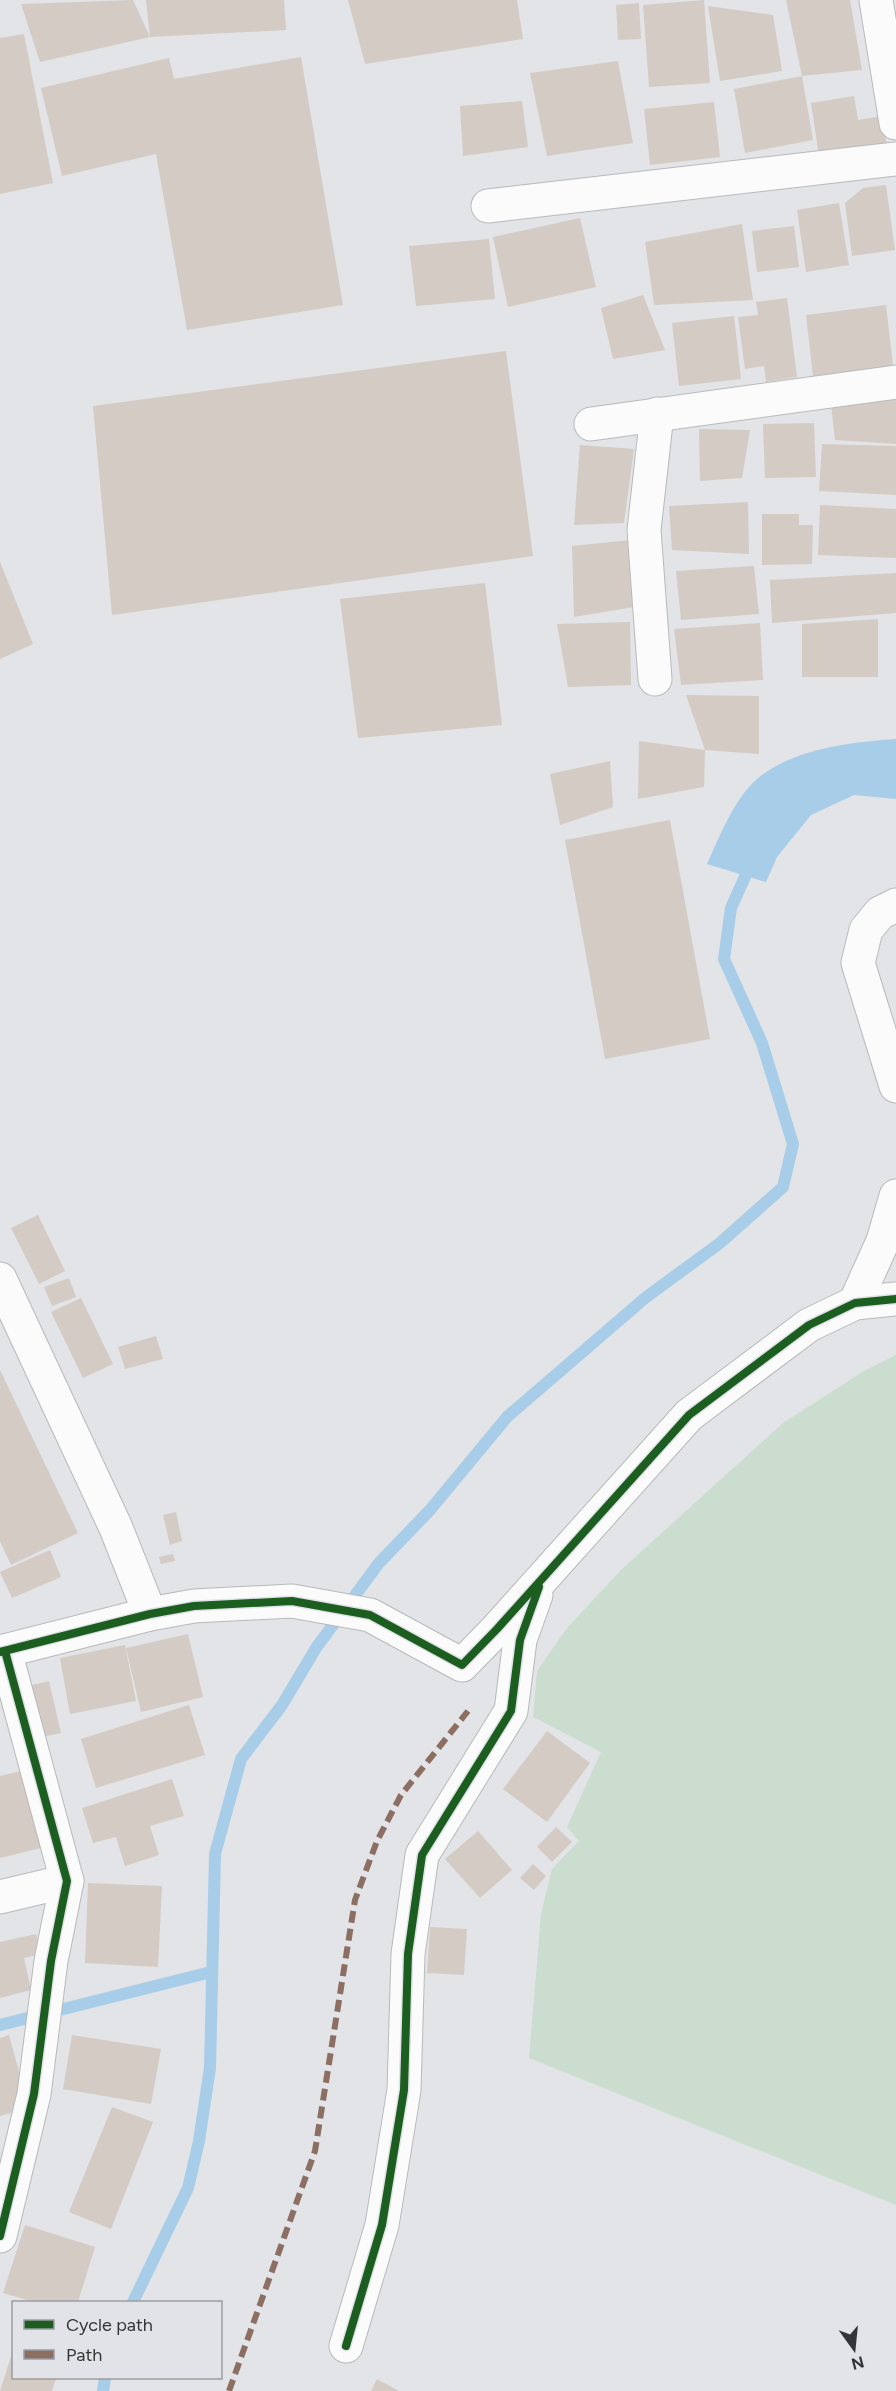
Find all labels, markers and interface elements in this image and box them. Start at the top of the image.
legend [12,2301,222,2379]
text: Cycle path [66,2314,153,2336]
north arrow [824,2319,884,2379]
text: Path [66,2344,102,2366]
text: N [849,2352,866,2374]

